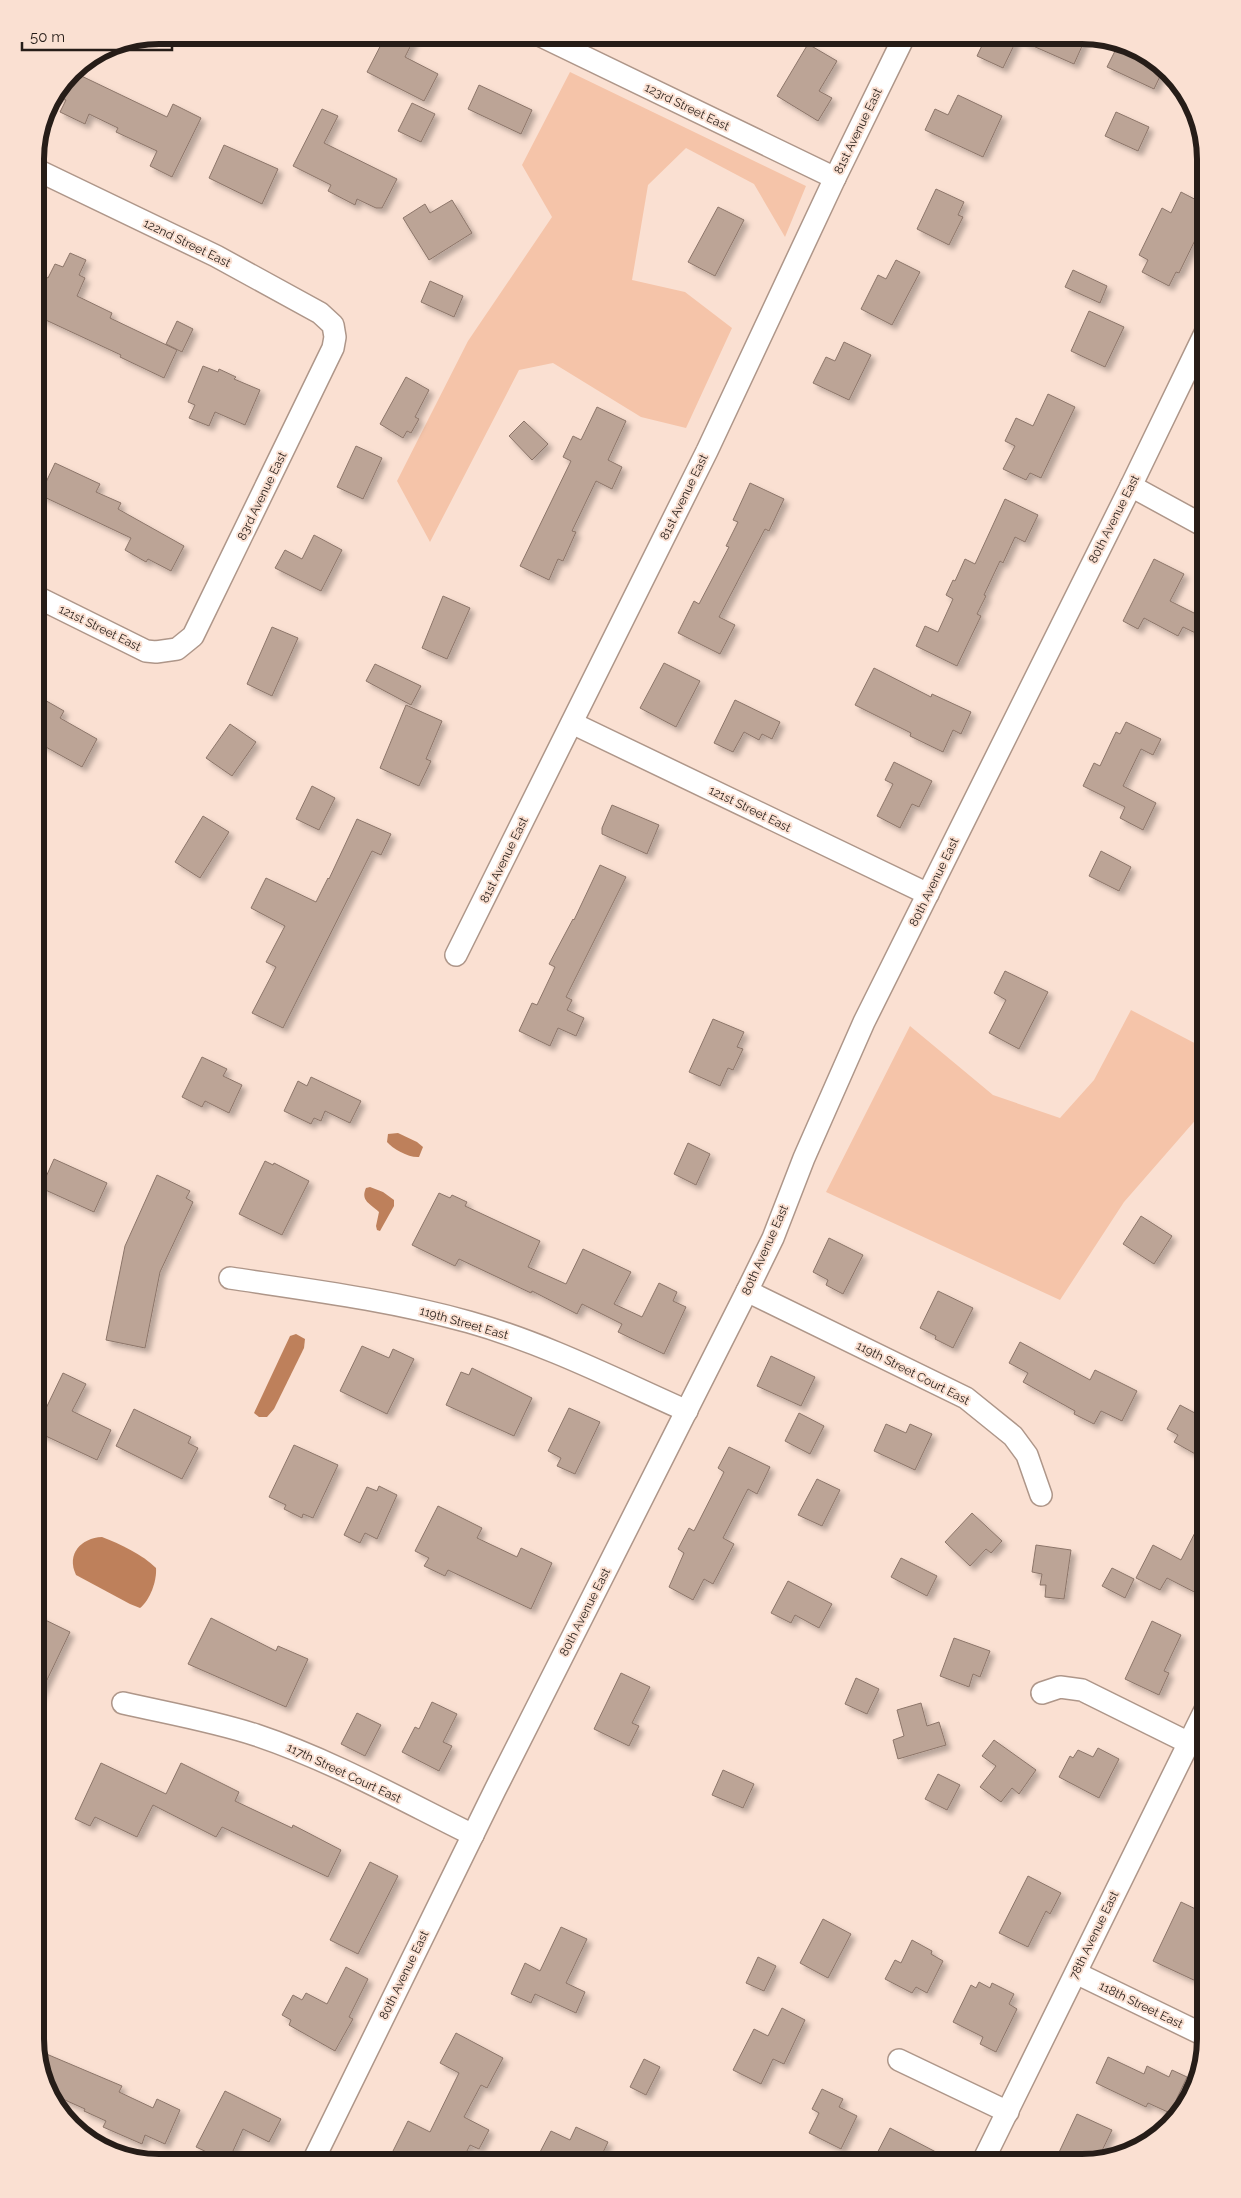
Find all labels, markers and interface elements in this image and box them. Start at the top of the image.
scale bar [22,20,172,52]
text: 50 m [30,28,65,46]
street label: 123rd Street East [642,80,732,134]
street label: 81st Avenue East [831,86,885,176]
street label: 122nd Street East [141,216,233,270]
street label: 83rd Avenue East [235,450,289,542]
street label: 81st Avenue East [657,452,711,542]
street label: 80th Avenue East [1086,473,1142,565]
street label: 121st Street East [57,602,143,654]
street label: 121st Street East [707,783,793,835]
street label: 81st Avenue East [477,815,531,905]
street label: 80th Avenue East [906,835,962,929]
street label: 80th Avenue East [739,1203,791,1297]
street label: 119th Street East [418,1304,510,1342]
street label: 119th Street Court East [854,1338,972,1408]
street label: 80th Avenue East [557,1566,613,1658]
street label: 117th Street Court East [285,1740,403,1806]
street label: 78th Avenue East [1067,1889,1121,1981]
street label: 80th Avenue East [376,1928,432,2022]
street label: 118th Street East [1097,1979,1185,2031]

